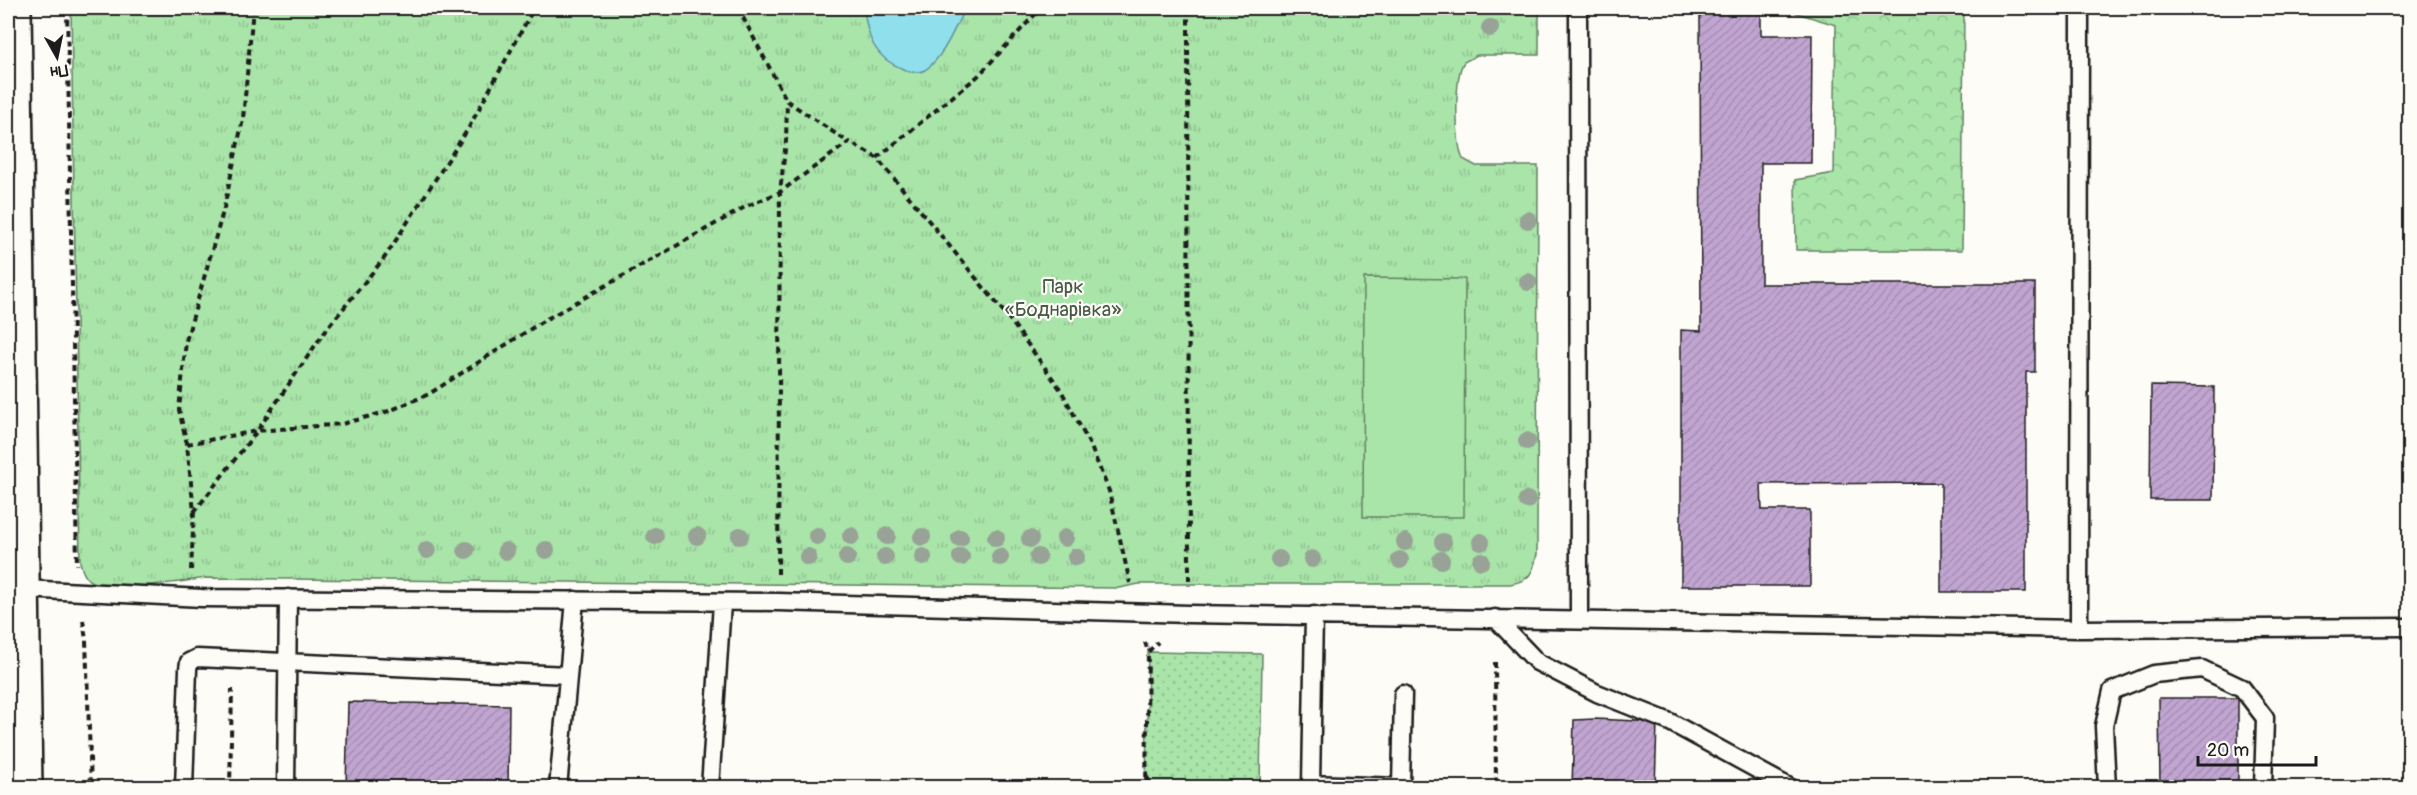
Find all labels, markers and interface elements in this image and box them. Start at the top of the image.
north arrow [27,27,87,87]
text: Пн [49,60,69,82]
park label: Парк «Боднарівка» [1005,274,1121,322]
scale bar [2198,729,2316,767]
text: 20 m [2207,739,2249,762]

